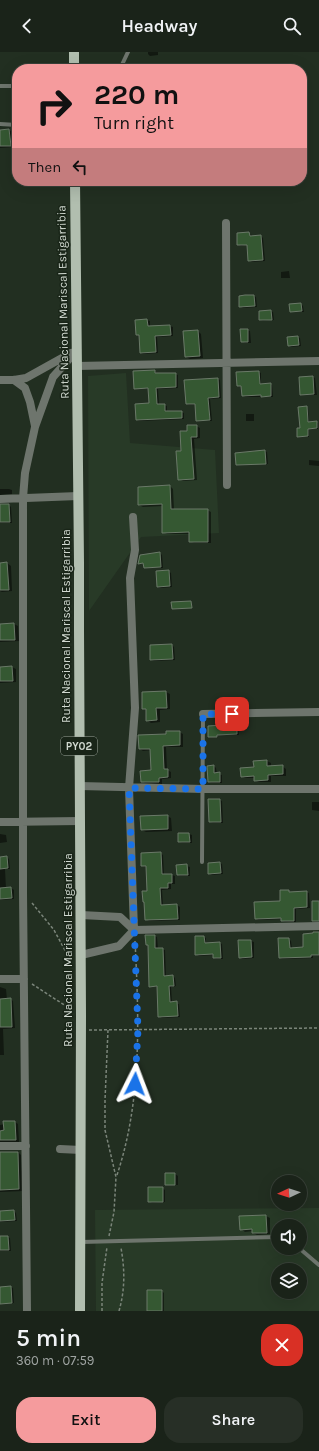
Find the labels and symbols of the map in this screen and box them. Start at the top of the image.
street label: Ruta Nacional Mariscal Estigarribia [54,205,72,399]
street label: Ruta Nacional Mariscal Estigarribia [59,529,73,723]
pin [215,697,249,731]
road number: PY02 [61,737,97,755]
street label: Ruta Nacional Mariscal Estigarribia [61,853,75,1047]
position arrow [114,1063,156,1105]
north arrow [271,1175,307,1211]

